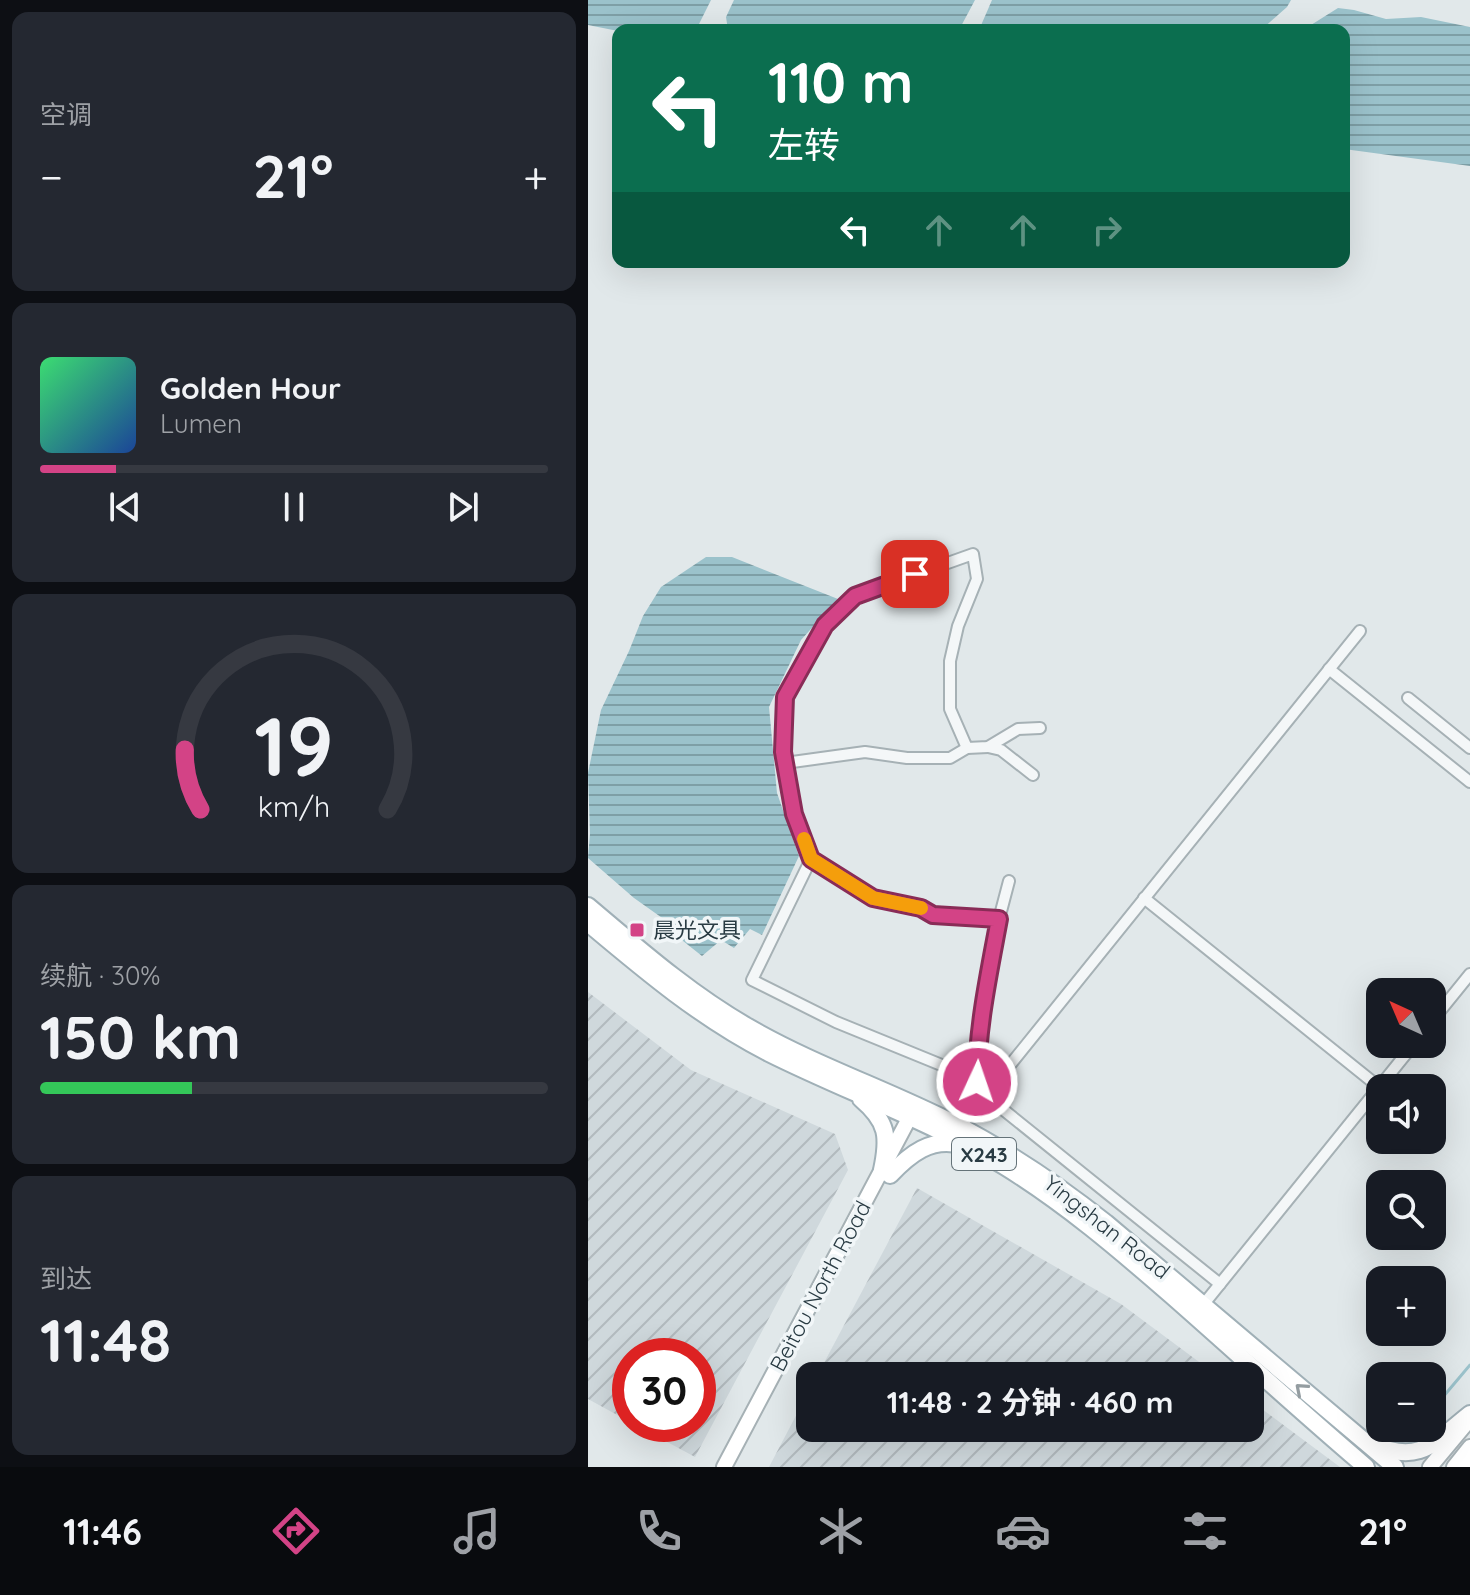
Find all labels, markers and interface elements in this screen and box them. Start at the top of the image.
text: 110 m [768,47,913,117]
icon: left [636,56,740,160]
text: 空调 [40,98,92,131]
text: 左转 [768,122,840,167]
text: 21° [253,138,334,213]
text: − [40,149,63,204]
text: + [523,149,548,204]
icon: left [833,208,877,252]
icon: ahead [917,208,961,252]
icon: ahead [1001,208,1045,252]
icon: right [1085,208,1129,252]
text: Golden Hour [160,369,341,407]
text: Lumen [160,407,242,440]
icon: previous [103,485,147,529]
icon: pause [272,485,316,529]
icon: next [441,485,485,529]
pin [881,540,949,608]
icon: arrive [893,552,937,596]
text: 19 [254,692,334,796]
text: km/h [258,788,330,824]
place label: 晨光文具 [653,916,741,944]
marker: 晨光文具 [628,921,646,939]
text: 续航 · 30% [40,959,161,992]
north arrow [1366,978,1446,1058]
map controls [1366,978,1446,1442]
text: 150 km [40,999,241,1074]
position arrow [935,1040,1019,1124]
button: sound [1366,1074,1446,1154]
road number: X243 [952,1138,1016,1170]
street label: Yingshan Road [1038,1169,1176,1285]
button: search [1366,1170,1446,1250]
street label: Beitou North Road [763,1196,877,1376]
text: 到达 [40,1262,92,1295]
button: + [1366,1266,1446,1346]
text: 11:48 [40,1302,171,1377]
speed limit sign: 30 [612,1338,716,1442]
button: − [1366,1362,1446,1442]
text: 11:48 · 2 分钟 · 460 m [887,1383,1173,1421]
one-way arrow [1296,1384,1311,1399]
icon: directions [268,1503,324,1559]
icon: music [449,1503,505,1559]
icon: phone [631,1503,687,1559]
icon: climate [813,1503,869,1559]
icon: car [995,1503,1051,1559]
icon: filters [1177,1503,1233,1559]
text: 11:46 [63,1509,142,1554]
text: 21° [1358,1509,1407,1554]

